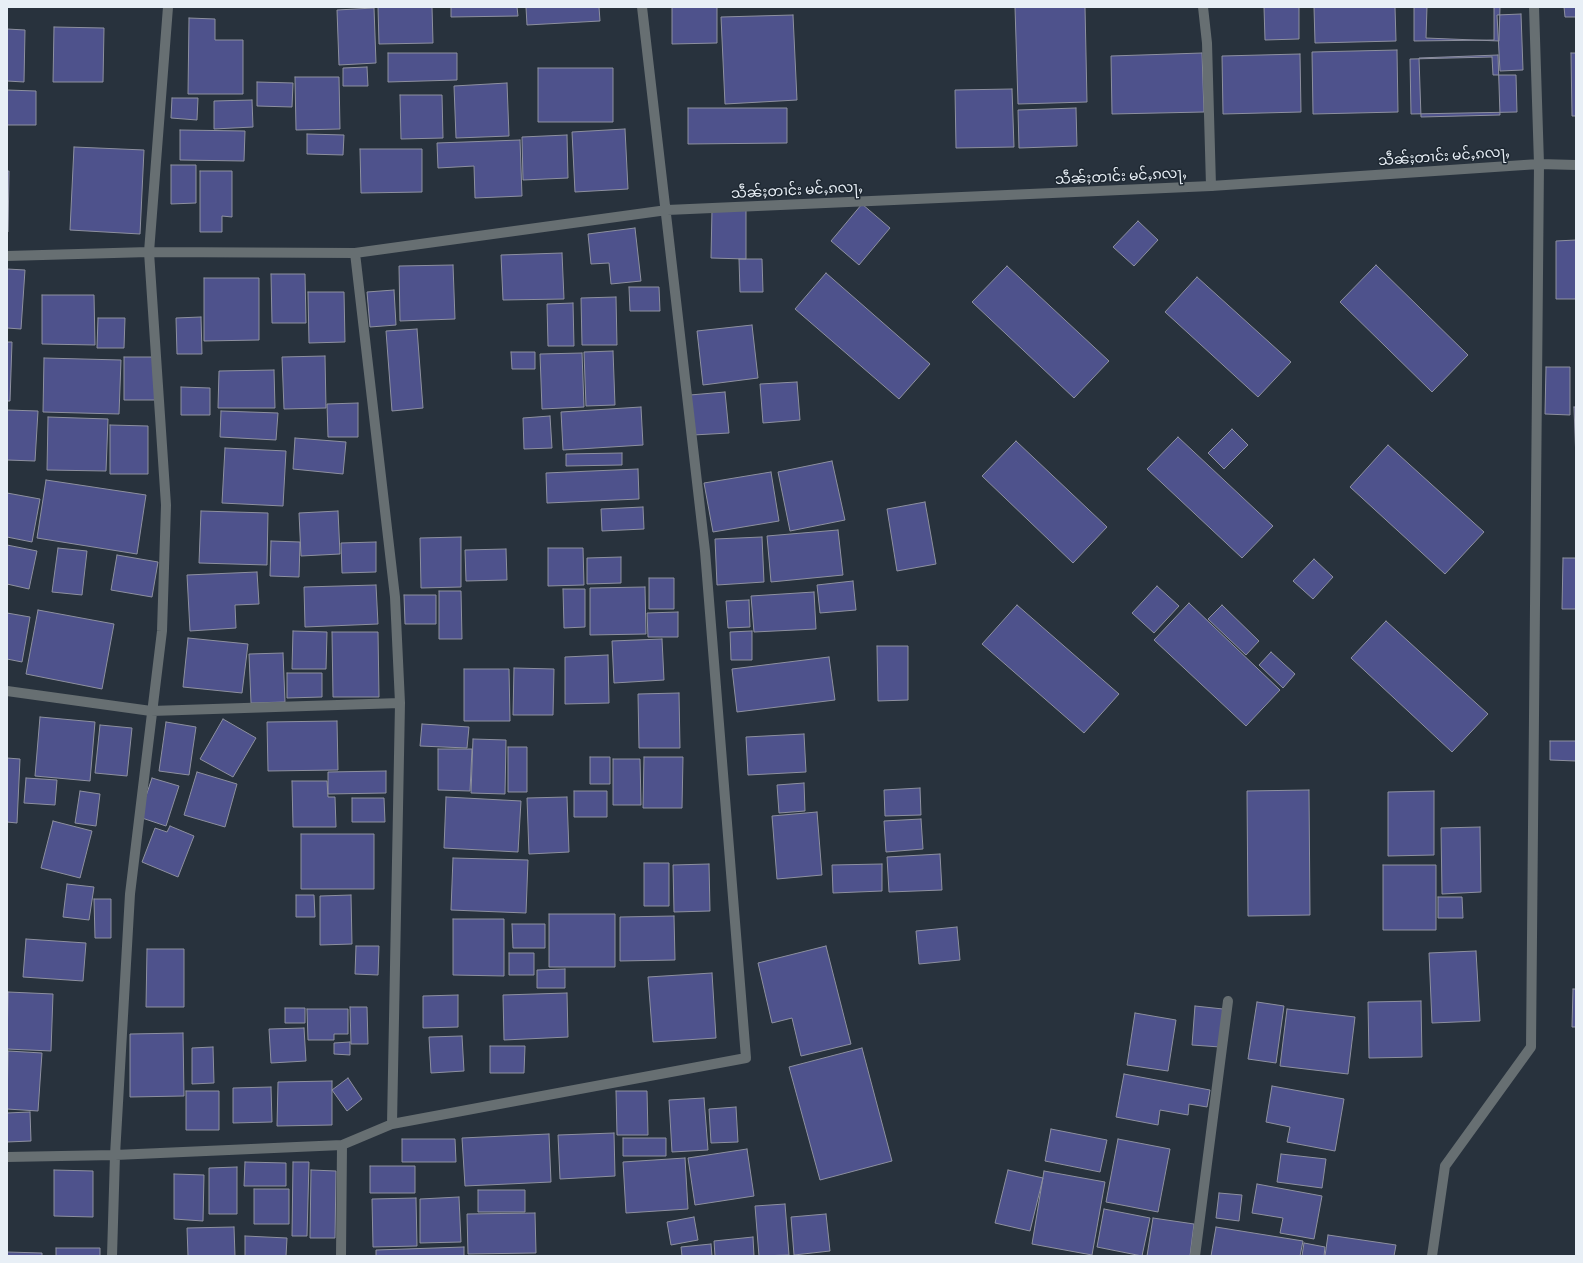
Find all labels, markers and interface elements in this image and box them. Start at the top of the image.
street label: သဵၼ်ႈတၢင်း မင်ႇၵလႃႇ [1378,143,1510,169]
street label: သဵၼ်ႈတၢင်း မင်ႇၵလႃႇ [1055,164,1187,188]
street label: သဵၼ်ႈတၢင်း မင်ႇၵလႃႇ [731,178,863,202]

